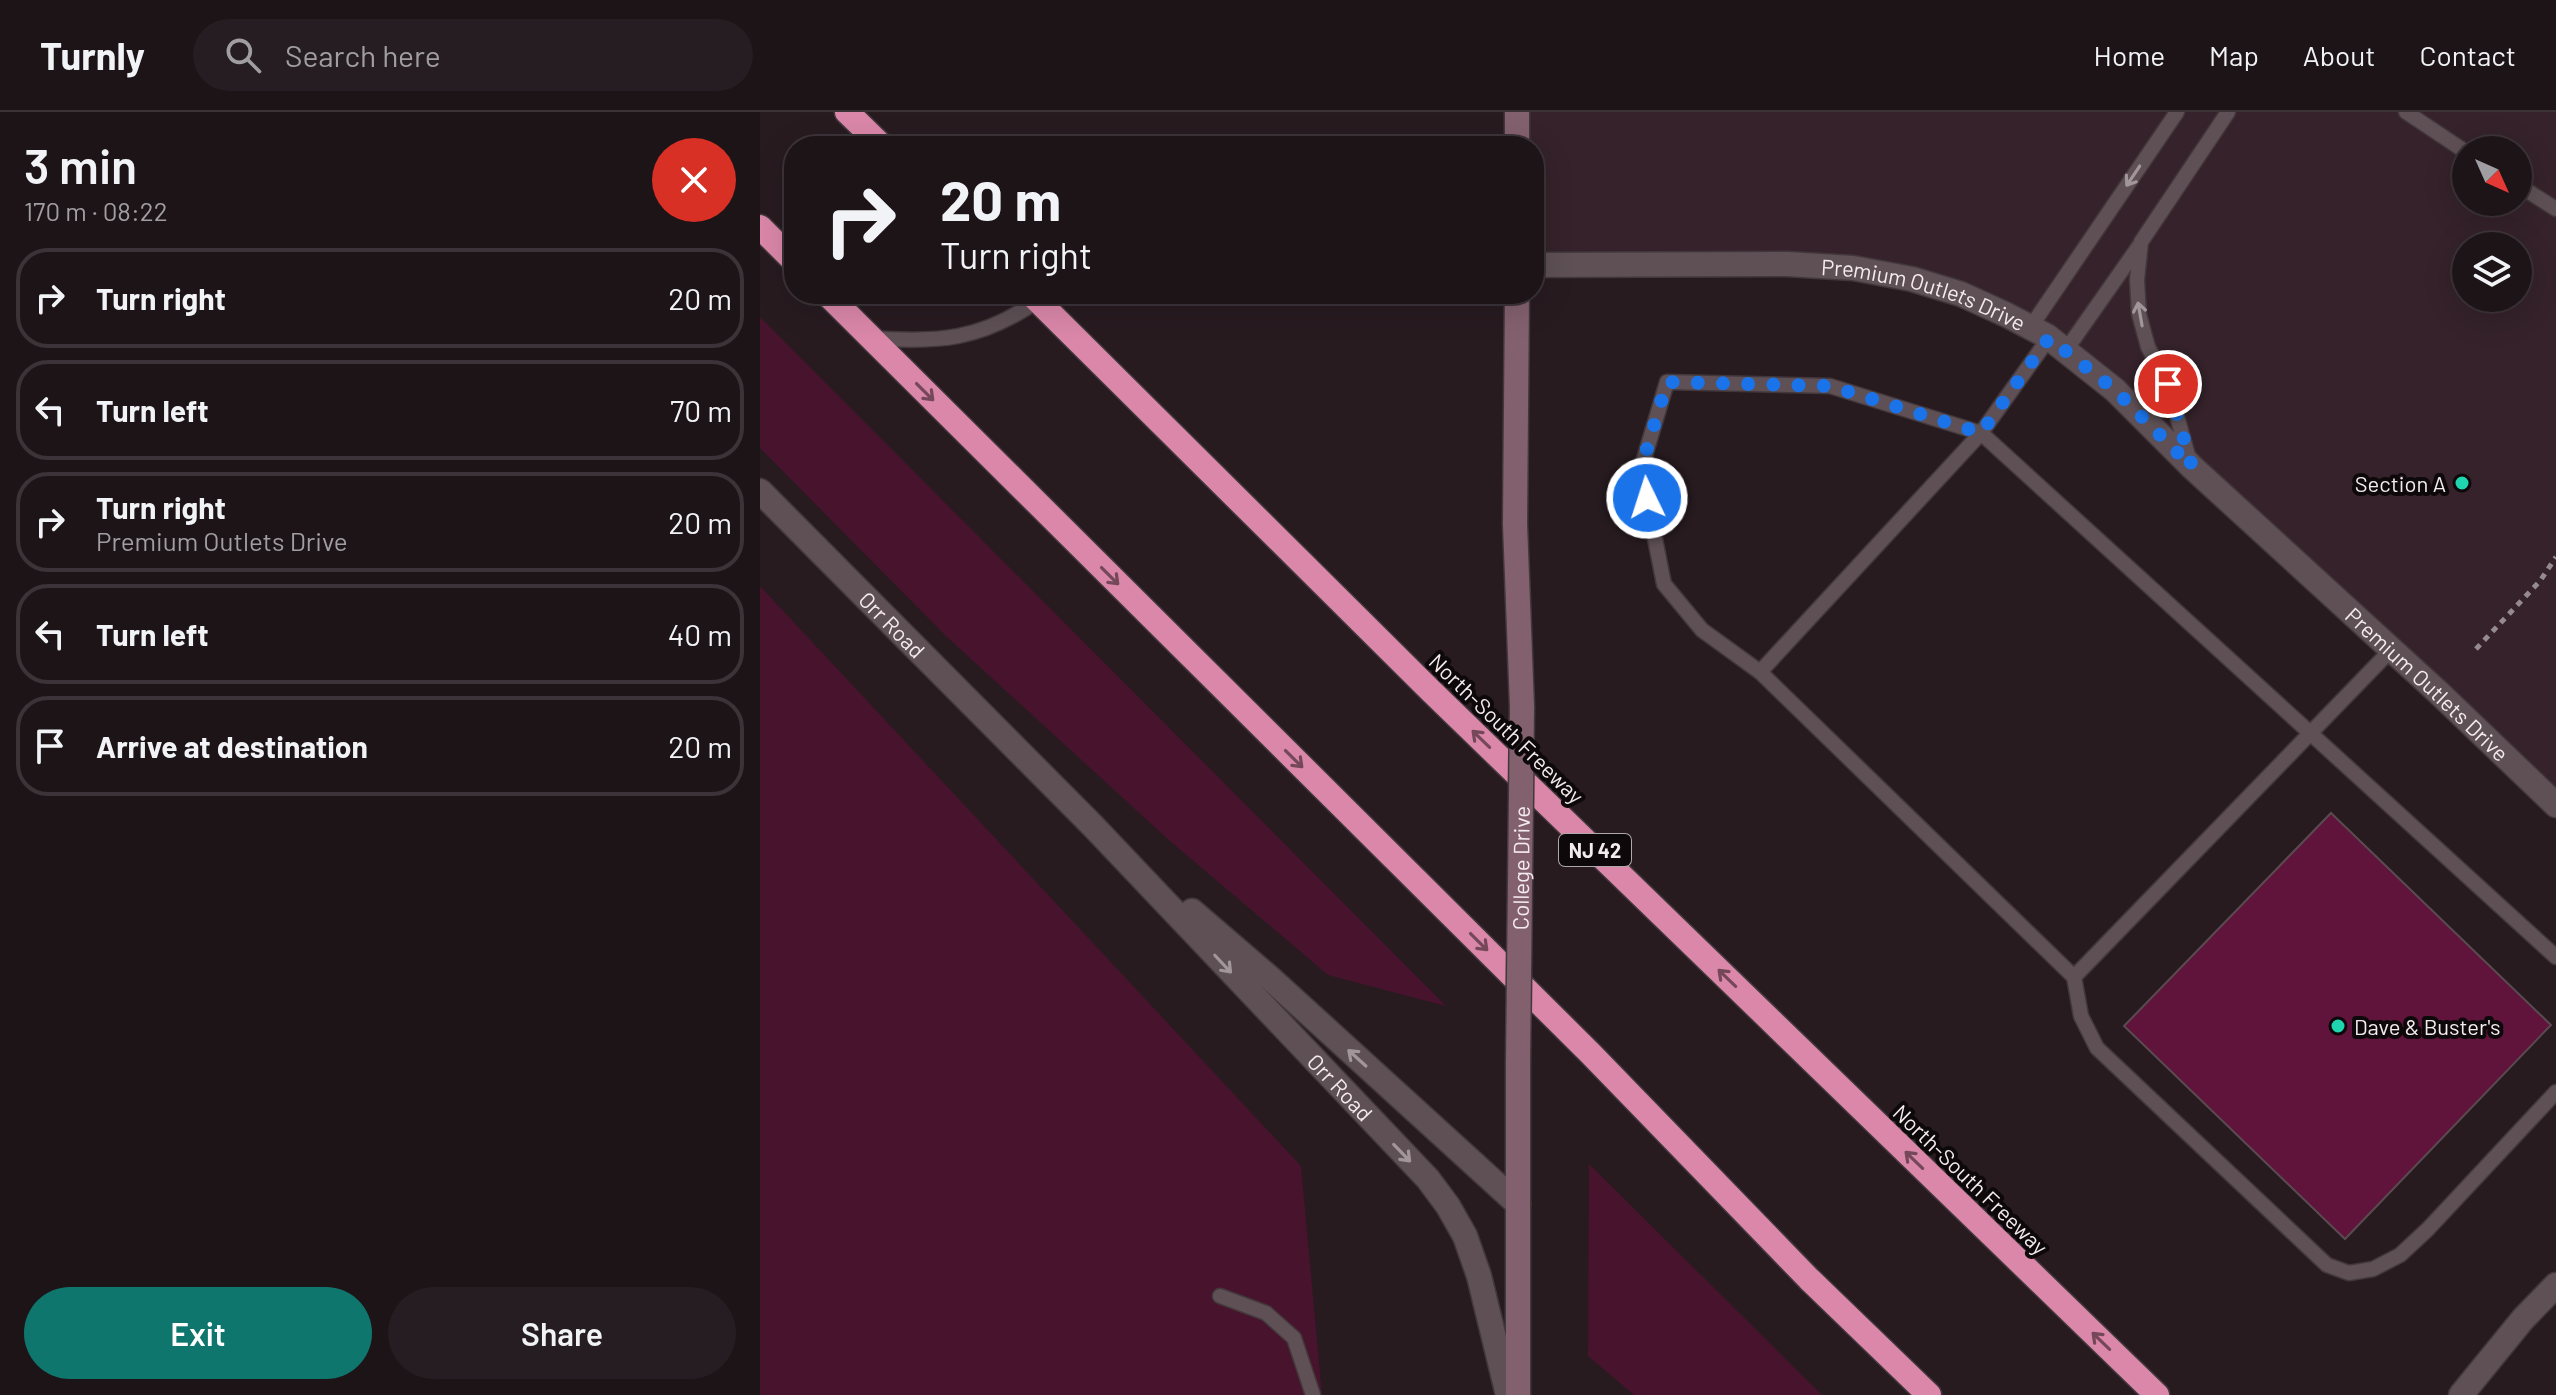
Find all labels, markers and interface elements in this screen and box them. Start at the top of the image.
search box [193,19,753,91]
text: Turnly [40,32,145,78]
icon: search [221,33,265,77]
text: Search here [285,37,441,73]
text: Home [2094,38,2165,72]
text: Map [2209,38,2259,72]
text: About [2303,38,2375,72]
text: Contact [2419,38,2516,72]
text: 3 min [24,136,137,194]
north arrow [2452,136,2532,216]
map controls [2452,136,2532,312]
button: close [652,138,736,222]
text: 20 m [940,165,1061,232]
one-way arrow [2125,165,2141,187]
icon: right [808,168,912,272]
text: 170 m · 08:22 [24,195,168,226]
button: layers [2452,232,2532,312]
text: Turn right [940,233,1092,276]
street label: Premium Outlets Drive [1821,253,2030,336]
icon: right [28,276,72,320]
text: Turn right [96,280,226,316]
text: 20 m [668,280,732,316]
one-way arrow [2132,302,2147,328]
pin [2134,350,2202,418]
icon: arrive [2146,362,2190,406]
one-way arrow [915,382,934,401]
icon: left [28,388,72,432]
text: Turn left [96,392,209,428]
text: 70 m [670,392,732,428]
position arrow [1605,456,1689,540]
place label: Section A [2355,470,2446,496]
marker: Section A [2453,474,2471,492]
text: Turn right [96,489,226,525]
icon: right [28,500,72,544]
text: 20 m [668,504,732,540]
text: Premium Outlets Drive [96,525,348,556]
one-way arrow [1100,566,1120,585]
street label: Orr Road [854,586,931,663]
street label: Premium Outlets Drive [2341,602,2514,766]
icon: left [28,612,72,656]
text: Turn left [96,616,209,652]
text: 40 m [668,616,732,652]
street label: North-South Freeway [1424,648,1590,808]
icon: arrive [28,724,72,768]
text: Arrive at destination [96,728,368,764]
text: 20 m [668,728,732,764]
one-way arrow [1472,730,1491,749]
one-way arrow [1284,749,1303,768]
street label: College Drive [1506,806,1534,930]
road number: NJ 42 [1559,834,1631,866]
one-way arrow [1469,932,1488,951]
one-way arrow [1214,954,1233,974]
one-way arrow [1717,969,1737,988]
place label: Dave & Buster's [2354,1013,2500,1039]
marker: Dave & Buster's [2329,1017,2347,1035]
street label: Orr Road [1303,1048,1379,1126]
one-way arrow [1347,1048,1367,1067]
street label: North-South Freeway [1888,1099,2054,1259]
one-way arrow [1393,1143,1412,1163]
one-way arrow [1904,1150,1924,1169]
button: Exit [24,1287,372,1379]
button: Share [388,1287,736,1379]
one-way arrow [2091,1331,2111,1350]

